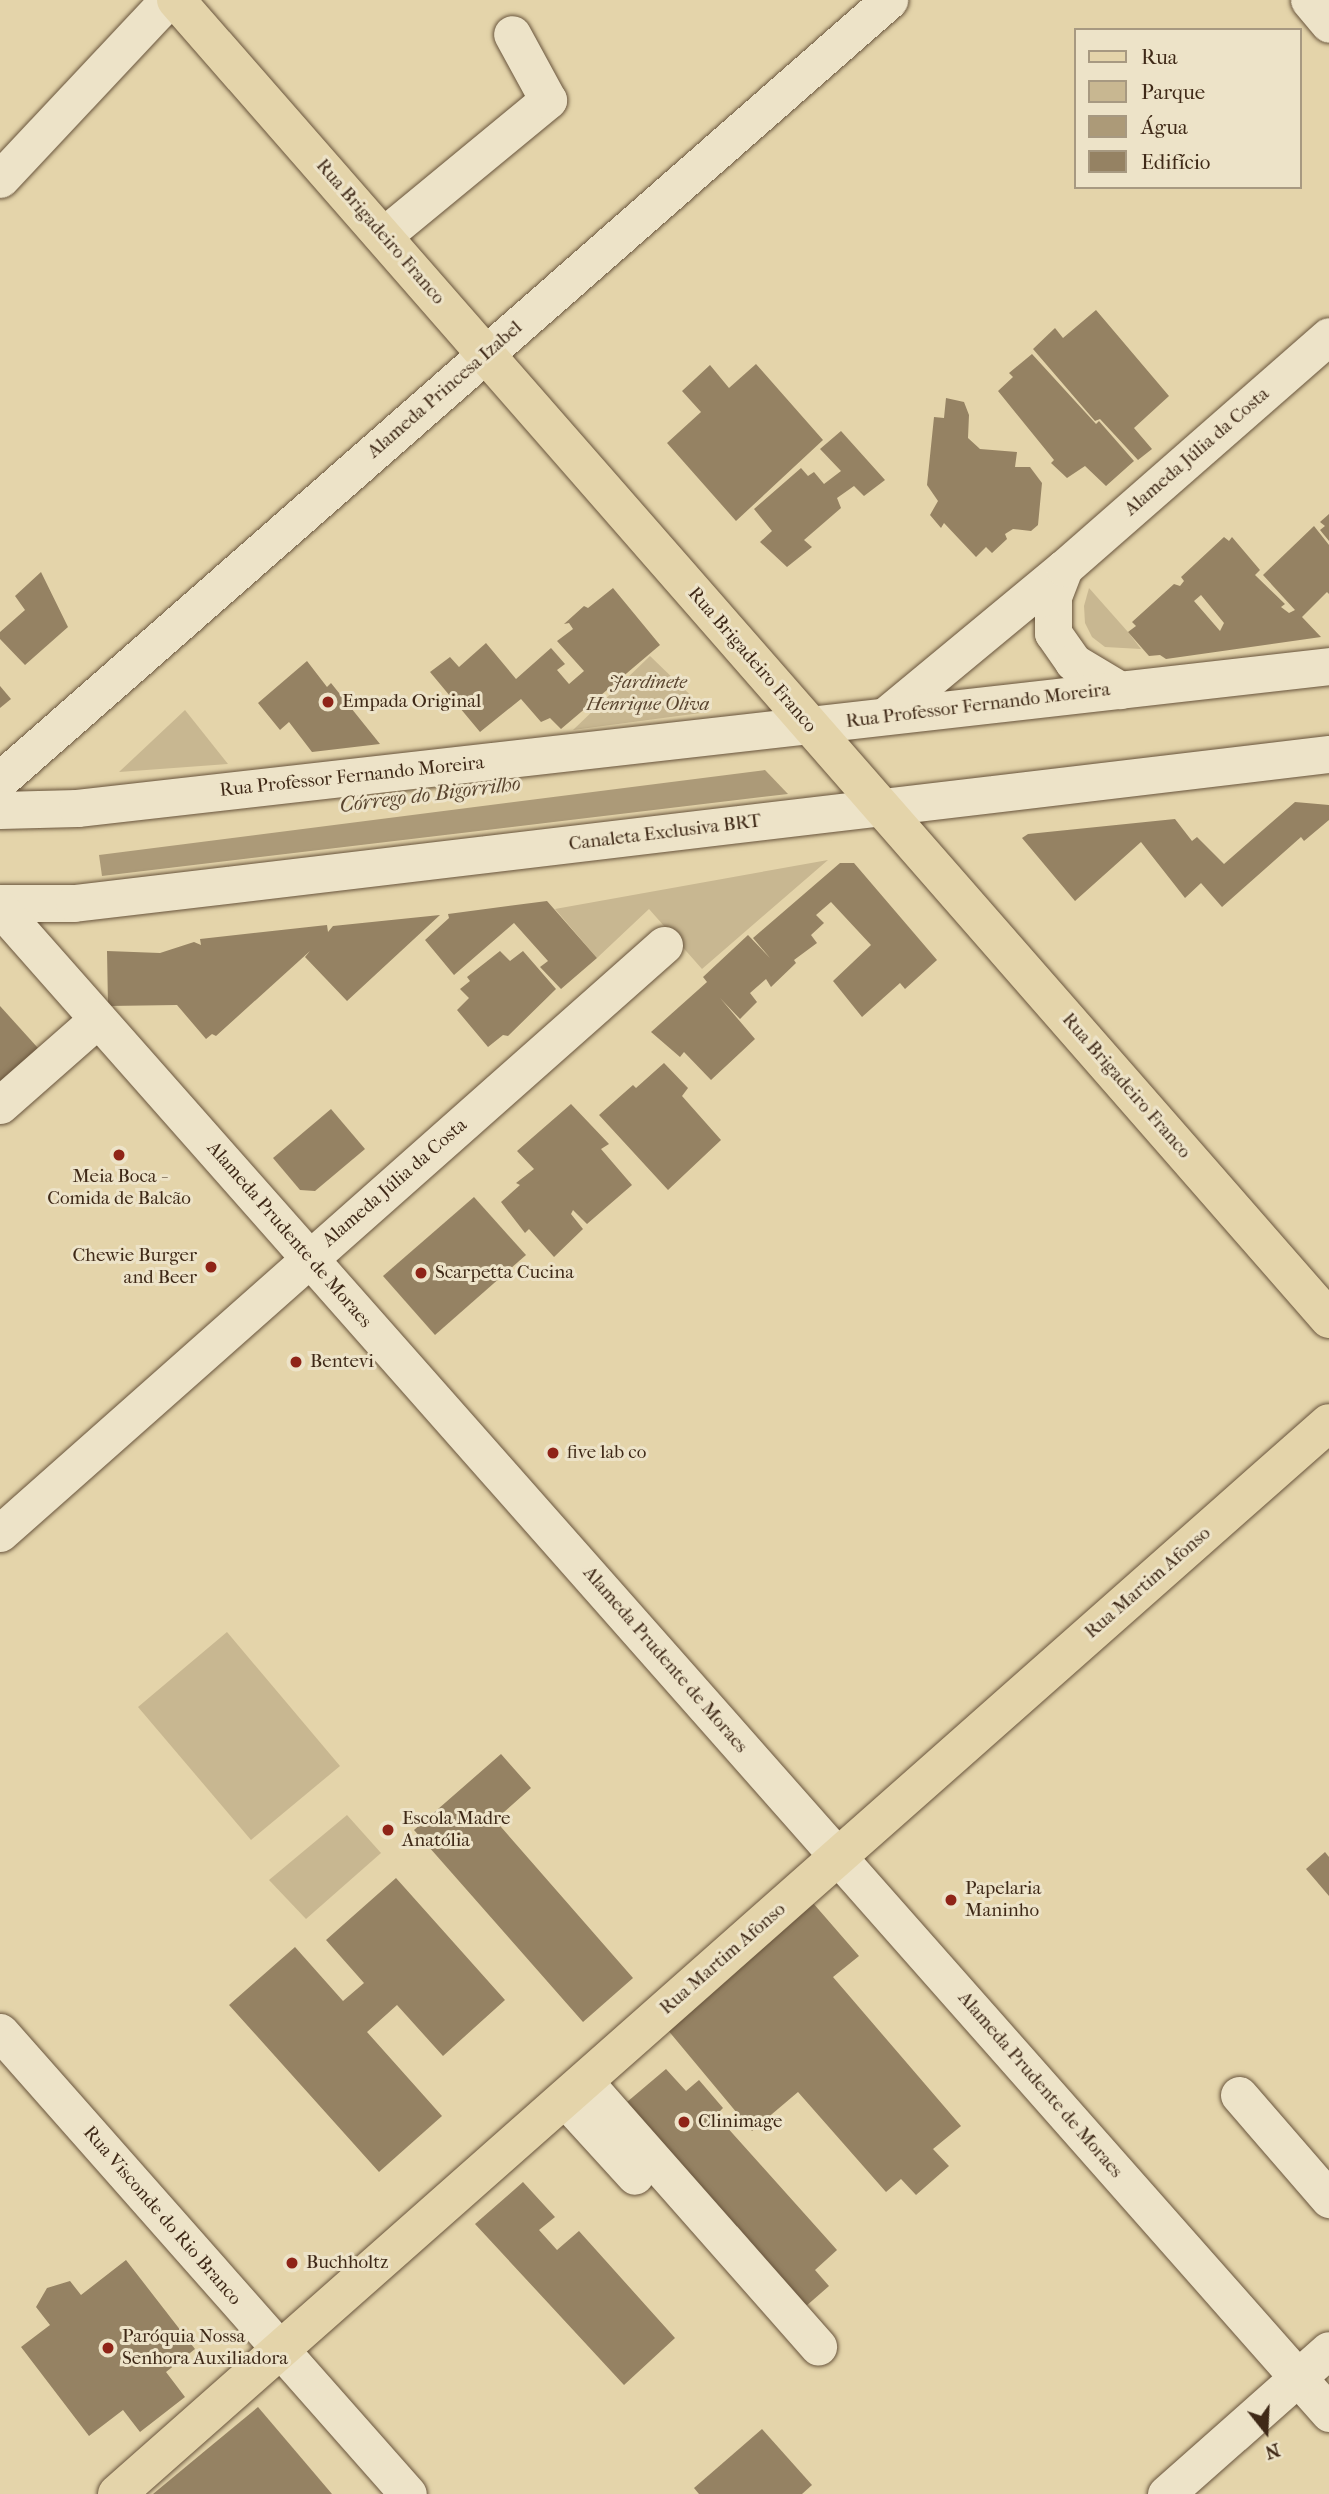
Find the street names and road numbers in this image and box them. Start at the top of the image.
street label: Rua Brigadeiro Franco [311,155,449,309]
street label: Alameda Princesa Izabel [363,317,527,463]
street label: Alameda Júlia da Costa [1120,383,1274,521]
street label: Rua Brigadeiro Franco [683,583,821,737]
street label: Rua Professor Fernando Moreira [845,678,1111,734]
street label: Rua Professor Fernando Moreira [219,752,485,802]
street label: Canaleta Exclusiva BRT [568,810,762,856]
street label: Rua Brigadeiro Franco [1057,1009,1195,1163]
street label: Alameda Júlia da Costa [318,1114,472,1252]
street label: Alameda Prudente de Moraes [202,1137,376,1333]
street label: Rua Martim Afonso [1080,1522,1216,1644]
street label: Alameda Prudente de Moraes [578,1562,752,1758]
street label: Rua Martim Afonso [655,1898,791,2020]
street label: Alameda Prudente de Moraes [953,1987,1127,2183]
street label: Rua Visconde do Rio Branco [78,2122,246,2310]

